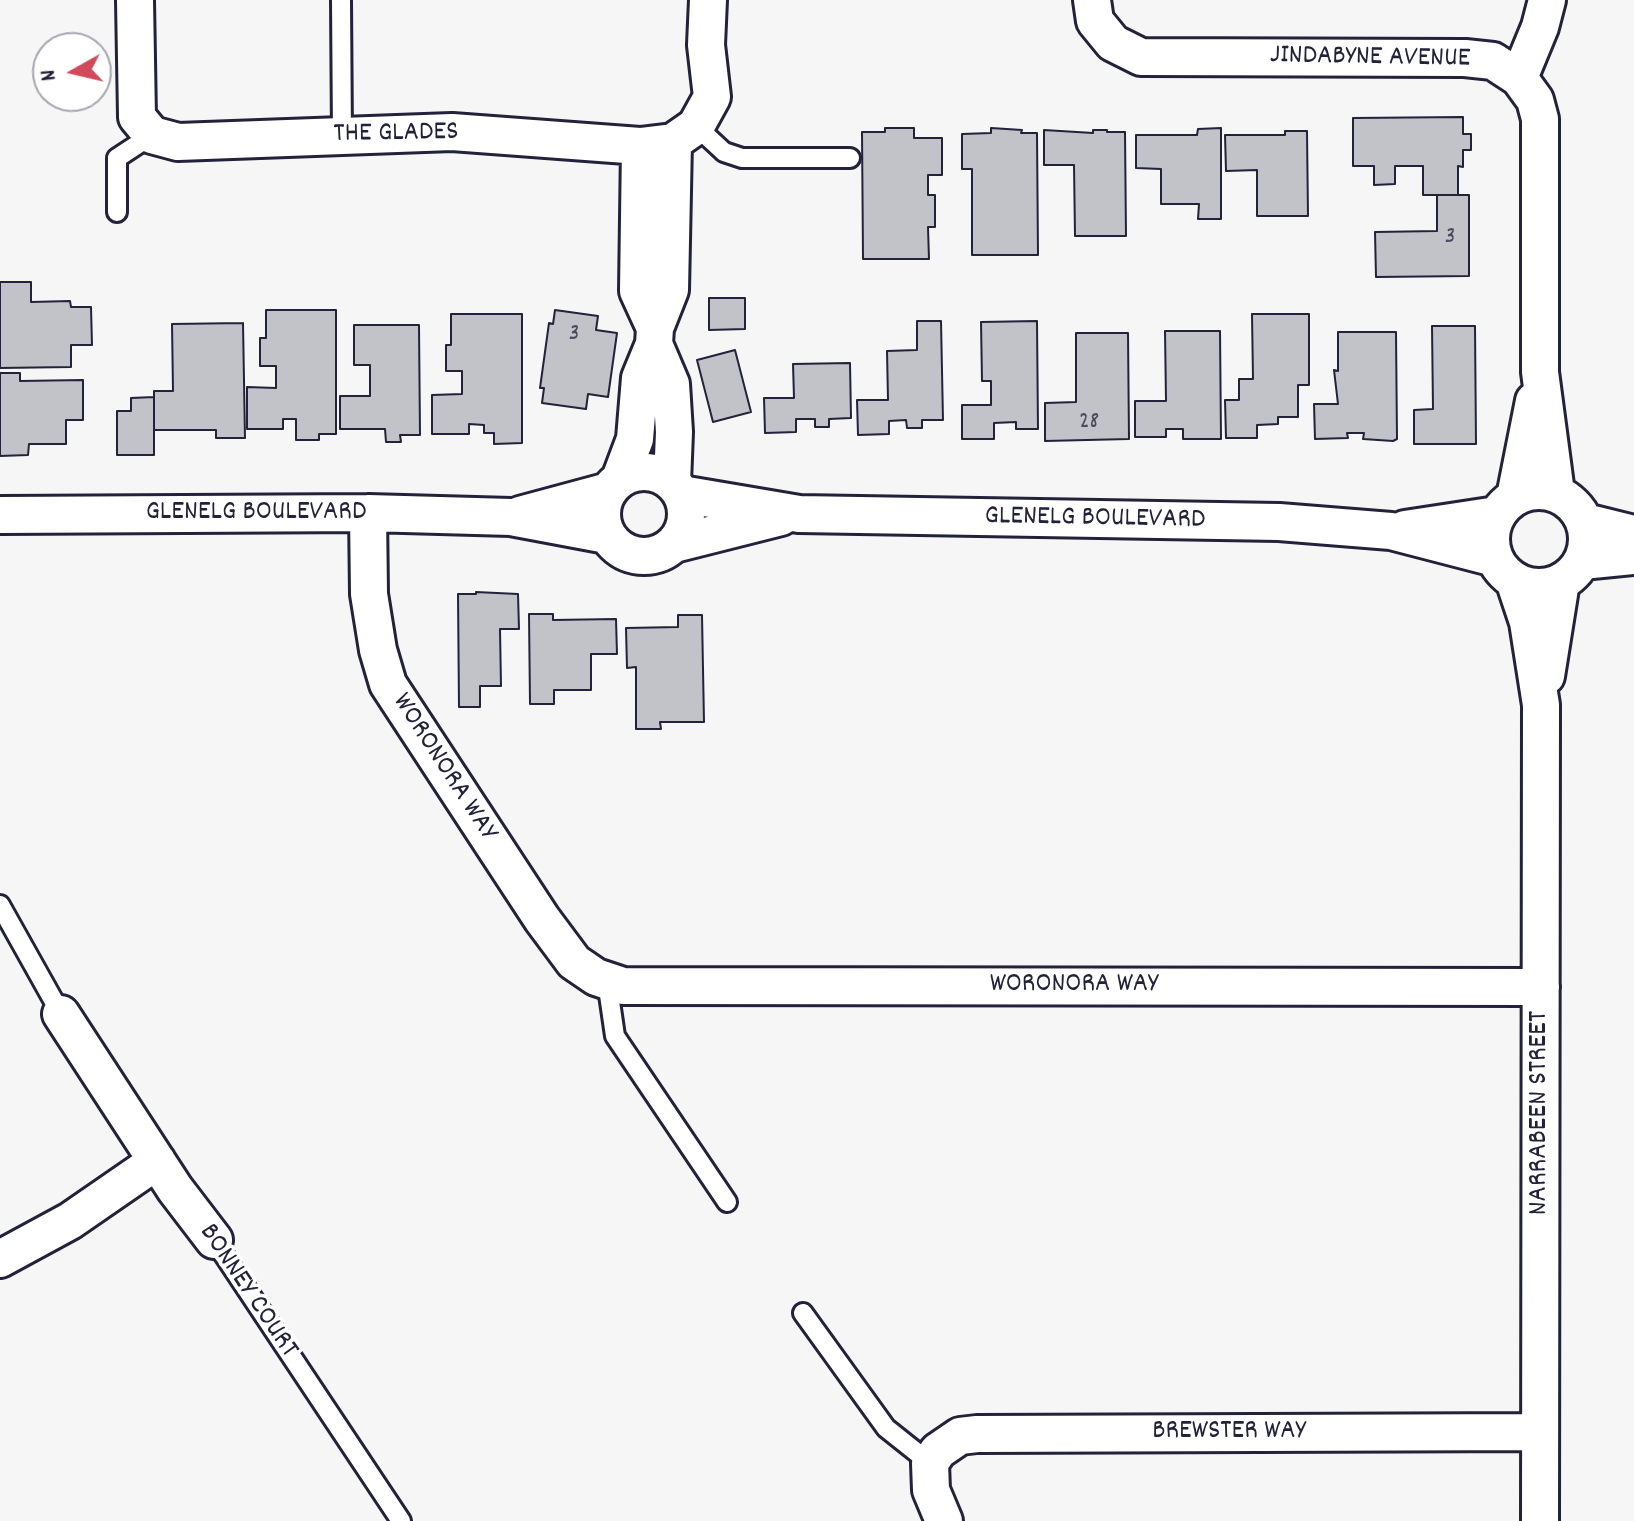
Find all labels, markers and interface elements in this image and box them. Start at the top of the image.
north arrow [32,32,112,112]
street label: JINDABYNE AVENUE [1270,40,1470,78]
text: N [34,68,66,83]
street label: THE GLADES [333,117,459,153]
house number: 3 [1445,225,1455,253]
house number: 3 [569,322,579,350]
house number: 28 [1079,410,1099,438]
street label: GLENELG BOULEVARD [146,497,366,531]
street label: GLENELG BOULEVARD [984,501,1206,539]
street label: WORONORA WAY [383,688,503,848]
street label: WORONORA WAY [990,969,1158,1003]
street label: NARRABEEN STREET [1524,1011,1558,1215]
street label: BONNEY COURT [190,1219,304,1365]
street label: BREWSTER WAY [1152,1416,1306,1450]

